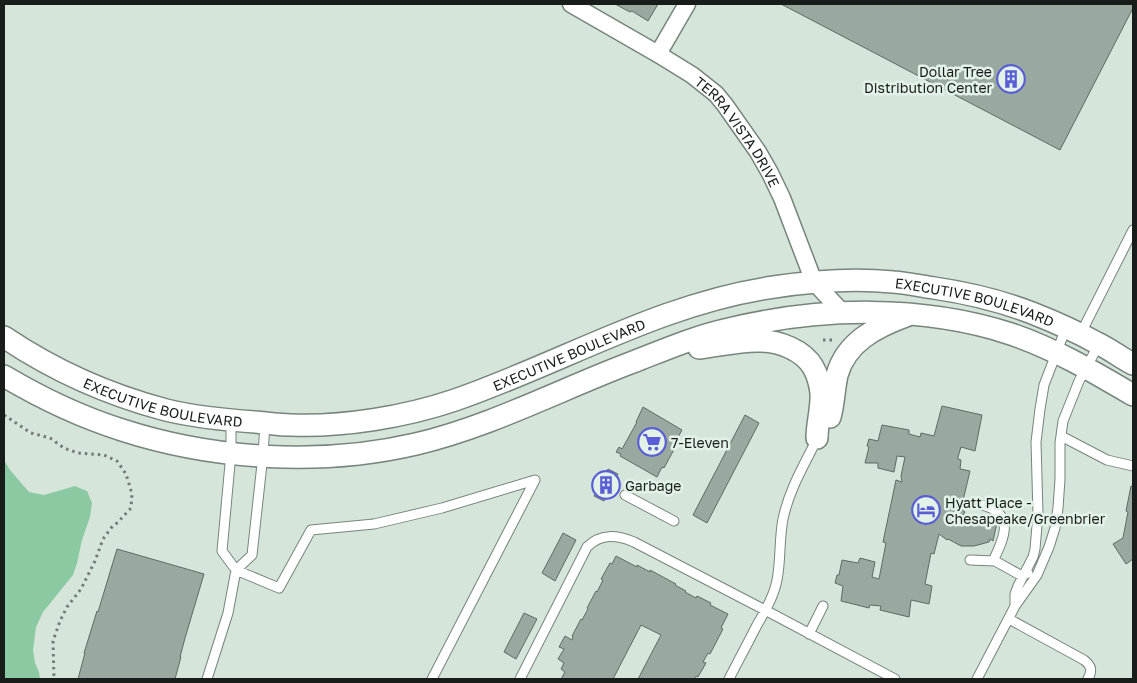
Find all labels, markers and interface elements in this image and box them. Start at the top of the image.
place label: Dollar Tree Distribution Center [864,63,993,96]
building icon: Dollar Tree Distribution Center [996,64,1026,94]
street label: TERRA VISTA DRIVE [692,73,784,190]
street label: EXECUTIVE BOULEVARD [894,274,1057,330]
street label: EXECUTIVE BOULEVARD [490,315,648,394]
street label: EXECUTIVE BOULEVARD [81,374,243,430]
supermarket icon: 7-Eleven [637,427,667,457]
place label: 7-Eleven [671,434,729,451]
building icon: Garbage [591,470,621,500]
place label: Garbage [625,477,682,494]
place label: Hyatt Place - Chesapeake/Greenbrier [945,494,1106,527]
hotel icon: Hyatt Place - Chesapeake/Greenbrier [911,495,941,525]

